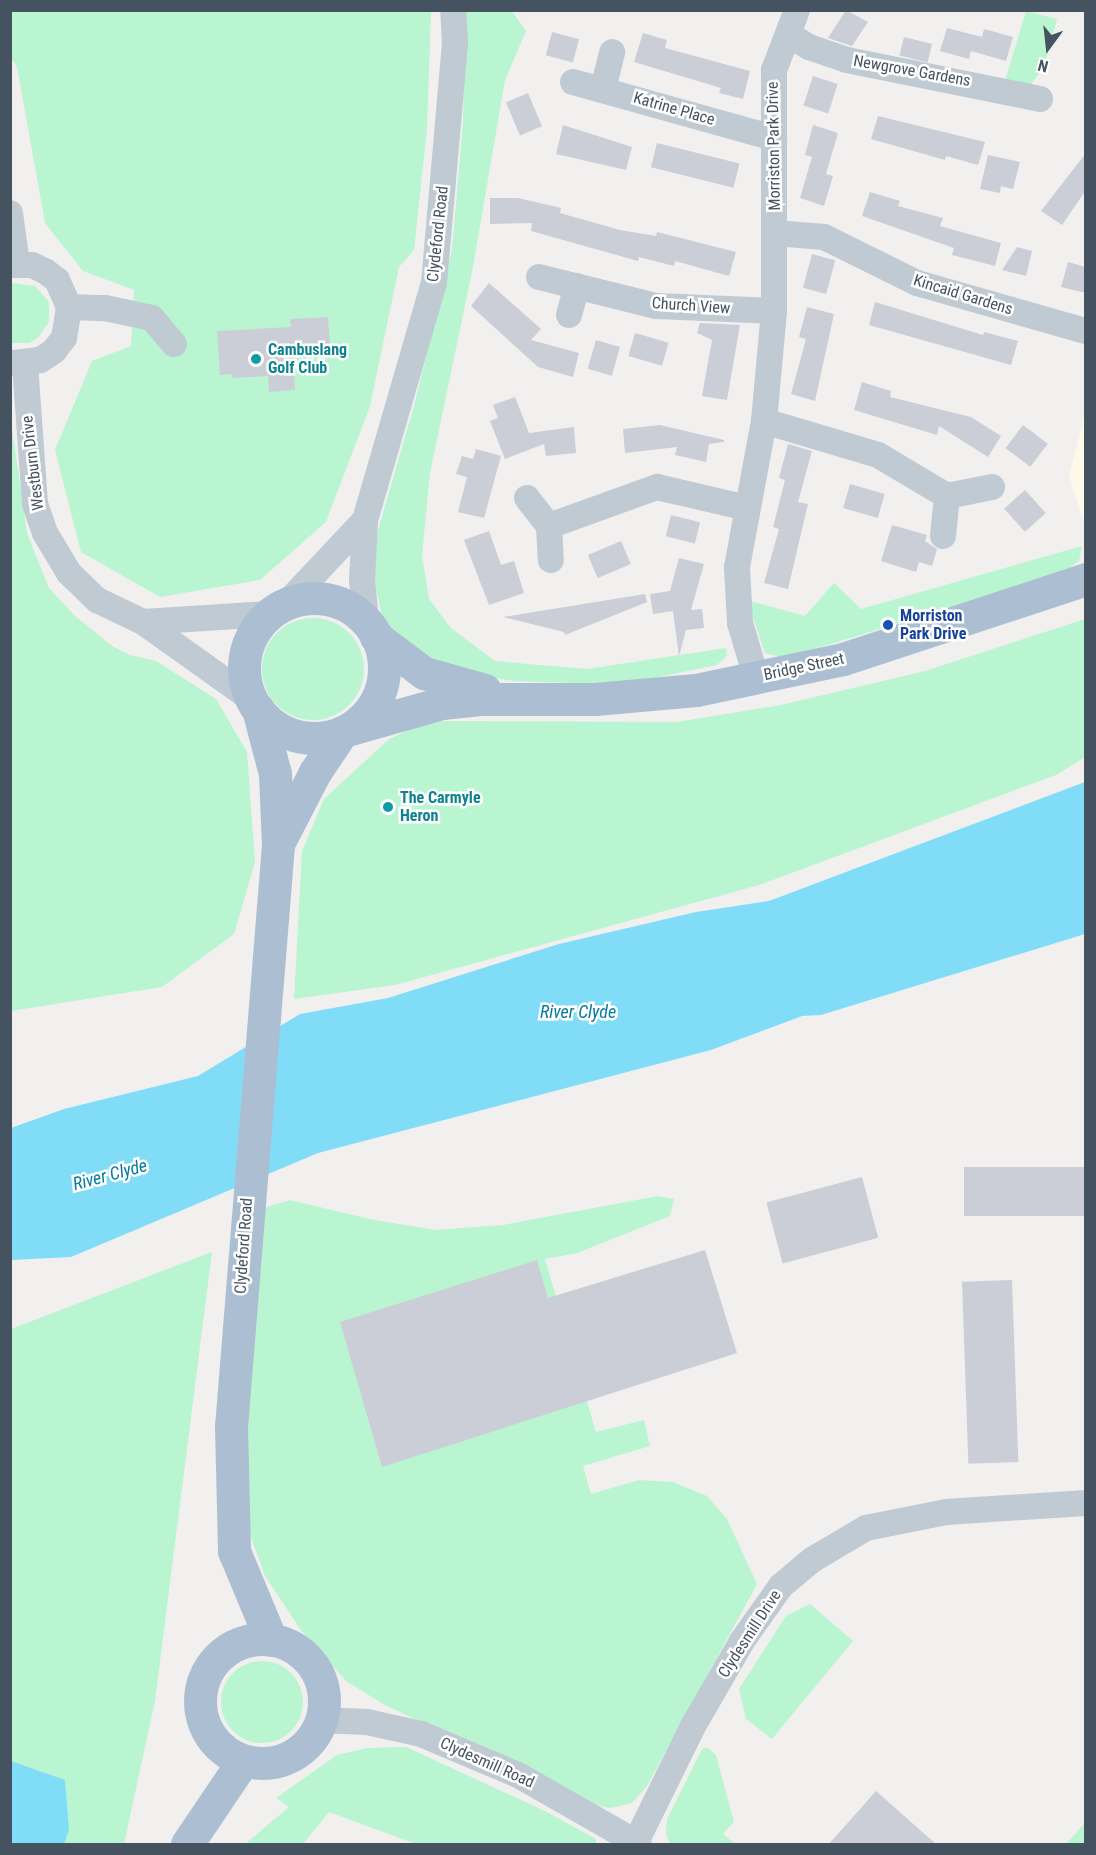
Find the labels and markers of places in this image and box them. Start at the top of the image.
place label: Cambuslang Golf Club [268,340,347,378]
marker: Cambuslang Golf Club [249,352,263,366]
place label: Morriston Park Drive [900,606,966,644]
marker: Morriston Park Drive [881,618,895,632]
place label: The Carmyle Heron [400,788,481,826]
marker: The Carmyle Heron [381,800,395,814]

